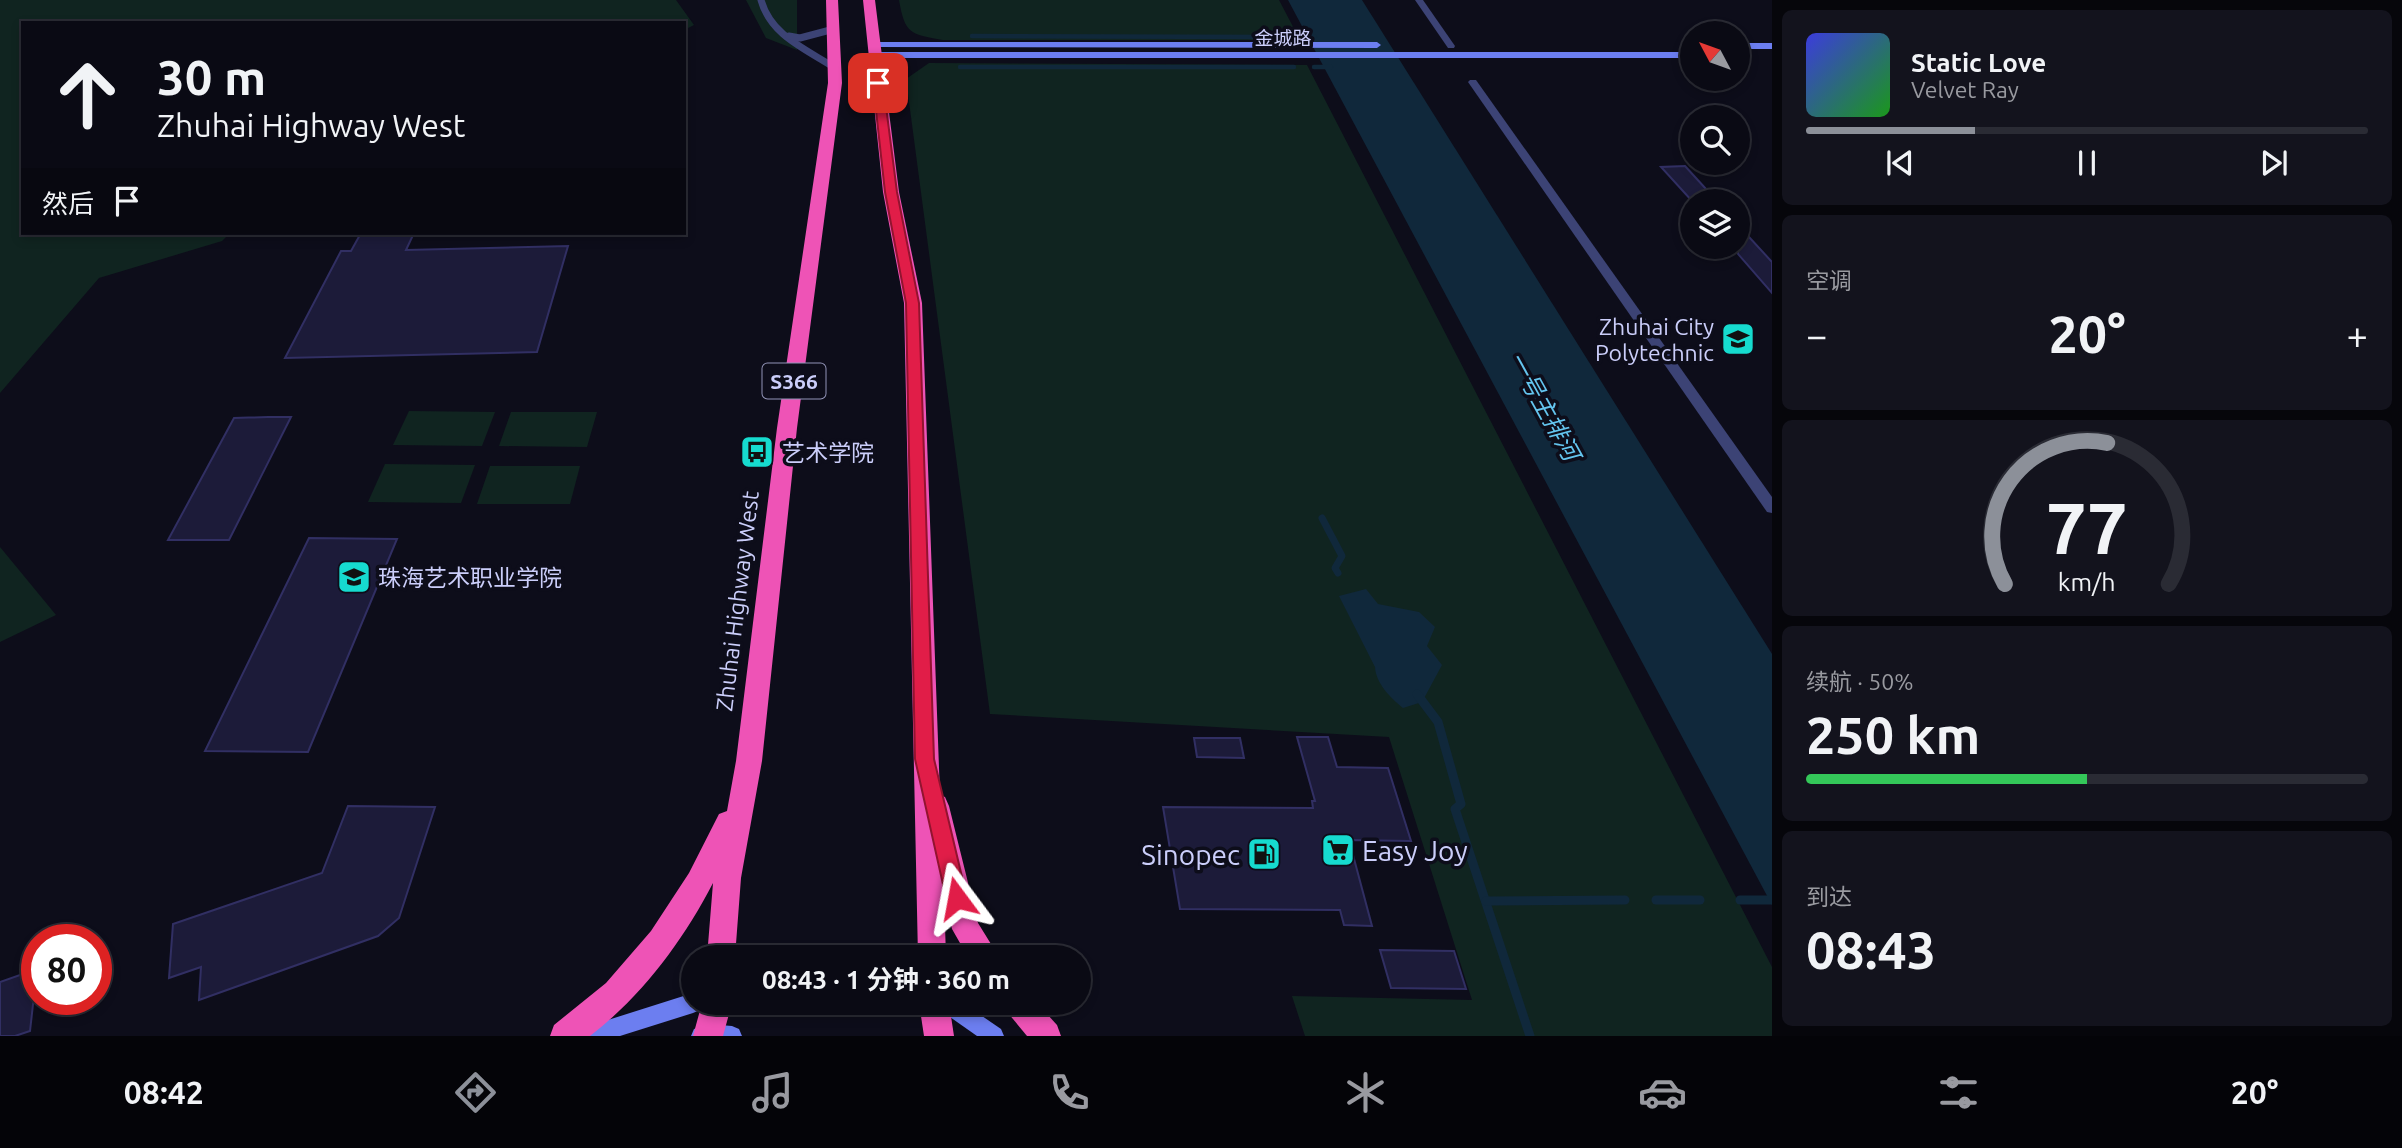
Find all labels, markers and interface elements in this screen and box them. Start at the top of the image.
north arrow [1680,21,1750,91]
map controls [1680,21,1750,259]
street label: 金城路 [1254,27,1312,49]
text: Static Love [1911,48,2046,77]
icon: ahead [42,49,133,140]
text: 30 m [157,49,266,104]
pin [848,53,908,113]
icon: arrive [859,64,897,102]
text: Velvet Ray [1911,77,2019,102]
button: search [1680,105,1750,175]
text: Zhuhai Highway West [157,107,465,143]
icon: previous [1881,144,1919,182]
icon: pause [2068,144,2106,182]
icon: next [2255,144,2293,182]
icon: arrive [108,182,146,220]
text: 然后 [42,189,94,218]
button: layers [1680,189,1750,259]
text: 空调 [1806,268,1852,293]
text: 20° [2048,305,2126,363]
place label: Zhuhai City Polytechnic [1595,314,1714,365]
text: − [1806,314,1827,356]
text: + [2347,314,2368,356]
school or university icon: Zhuhai City Polytechnic [1719,320,1757,358]
water label: 一号主排河 [1503,347,1587,469]
road number: S366 [762,364,826,398]
bus stop icon: 艺术学院 [738,433,776,471]
place label: 艺术学院 [782,440,874,465]
text: 77 [2046,486,2128,568]
street label: Zhuhai Highway West [711,489,763,713]
school or university icon: 珠海艺术职业学院 [335,558,373,596]
place label: 珠海艺术职业学院 [378,565,562,590]
text: km/h [2058,568,2116,596]
text: 续航 · 50% [1806,669,1913,694]
text: 250 km [1806,706,1980,764]
supermarket icon: Easy Joy [1319,831,1357,869]
fuel station icon: Sinopec [1245,835,1283,873]
place label: Easy Joy [1362,835,1468,866]
place label: Sinopec [1141,839,1240,870]
position arrow [920,861,994,935]
text: 到达 [1806,884,1852,909]
text: 08:43 [1806,921,1936,979]
speed limit sign: 80 [21,924,112,1015]
text: 08:43 · 1 分钟 · 360 m [762,965,1010,994]
icon: directions [451,1068,500,1117]
icon: music [748,1068,797,1117]
icon: phone [1045,1068,1094,1117]
icon: climate [1341,1068,1390,1117]
icon: car [1638,1068,1687,1117]
icon: filters [1934,1068,1983,1117]
text: 08:42 [124,1074,204,1110]
text: 20° [2231,1074,2278,1110]

